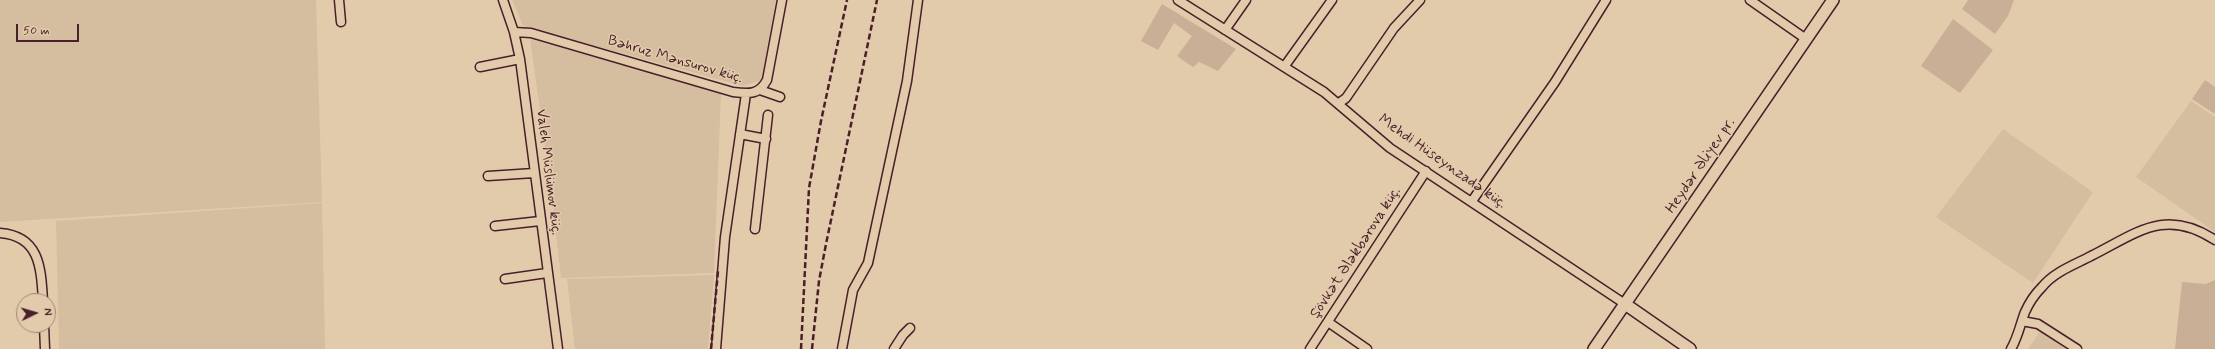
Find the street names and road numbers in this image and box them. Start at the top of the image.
street label: Bəhruz Mənsurov küç. [605,32,745,88]
street label: Valeh Müslümov küç. [531,108,565,236]
street label: Mehdi Hüseynzadə küç. [1374,111,1510,213]
street label: Heydər Əliyev pr. [1662,115,1740,217]
street label: Şövkət Ələkbərova küç. [1307,184,1405,322]

